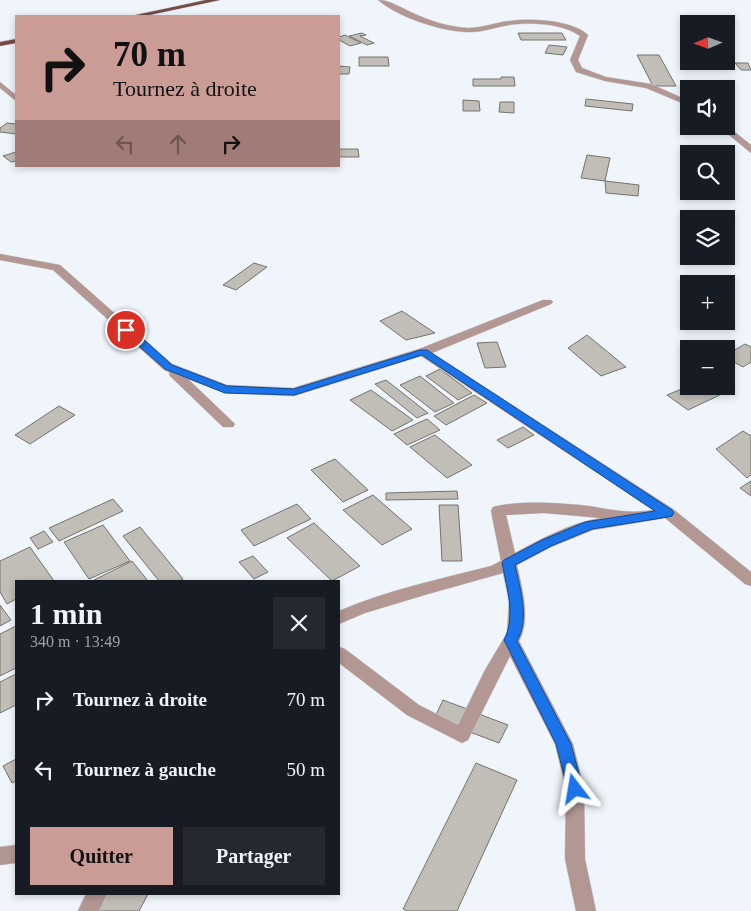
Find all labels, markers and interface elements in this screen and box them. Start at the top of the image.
north arrow [680,15,735,70]
map controls [680,15,735,395]
icon: right [30,35,95,100]
text: 70 m [113,35,186,74]
text: Tournez à droite [113,76,257,101]
button: sound [680,80,735,135]
icon: left [111,130,139,158]
icon: ahead [164,130,192,158]
icon: right [217,130,245,158]
button: search [680,145,735,200]
button: layers [680,210,735,265]
button: + [680,275,735,330]
pin [105,309,147,351]
icon: arrive [112,316,140,344]
button: − [680,340,735,395]
text: 1 min [30,597,103,630]
button: close [273,597,325,649]
text: 340 m · 13:49 [30,633,120,650]
icon: right [30,686,58,714]
text: Tournez à droite [73,689,207,710]
text: 70 m [286,689,325,710]
icon: left [30,756,58,784]
text: Tournez à gauche [73,759,216,780]
text: 50 m [286,759,325,780]
position arrow [548,762,600,814]
button: Quitter [30,827,173,885]
button: Partager [183,827,325,885]

